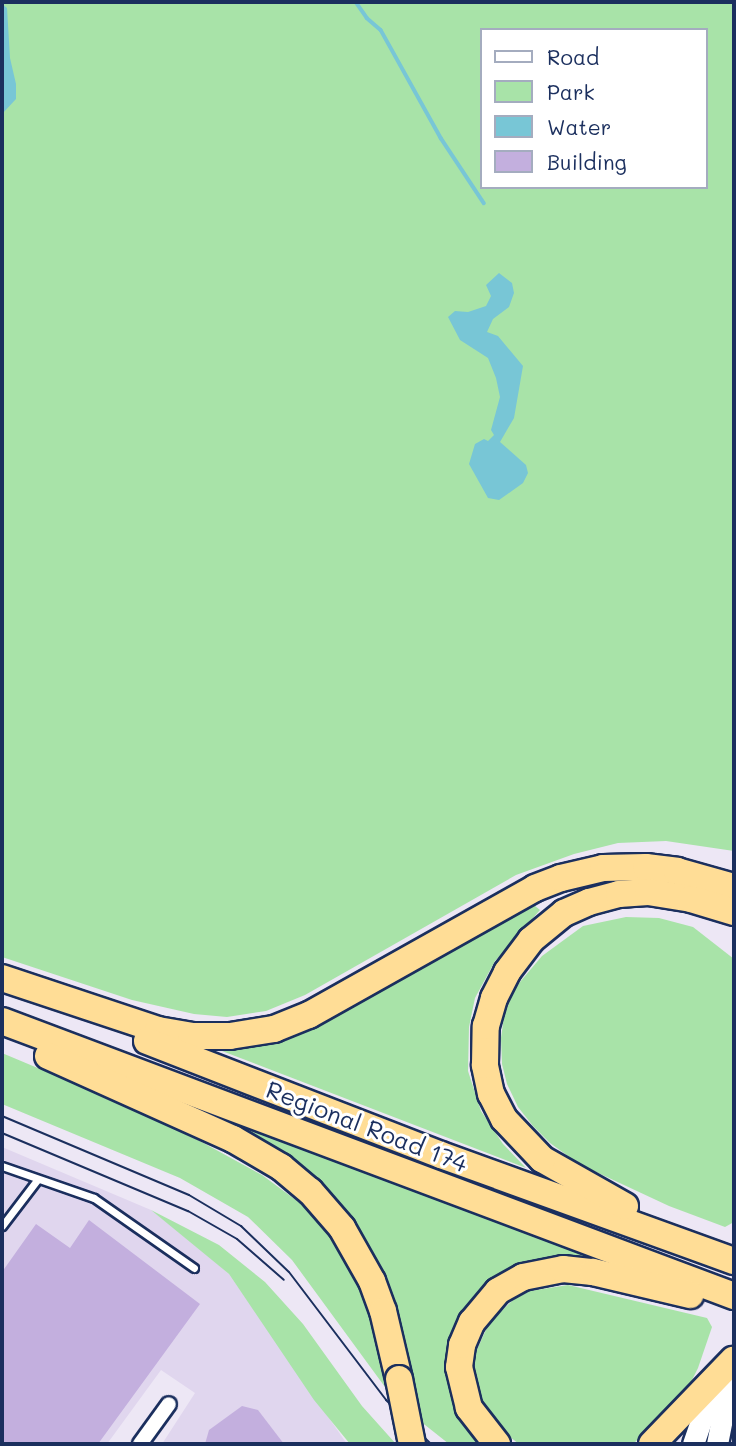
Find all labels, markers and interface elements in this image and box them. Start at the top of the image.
legend [480,28,708,189]
text: Road [547,43,599,70]
text: Park [547,78,595,105]
text: Water [547,113,611,140]
text: Building [547,148,627,175]
street label: Regional Road 174 [262,1074,472,1178]

